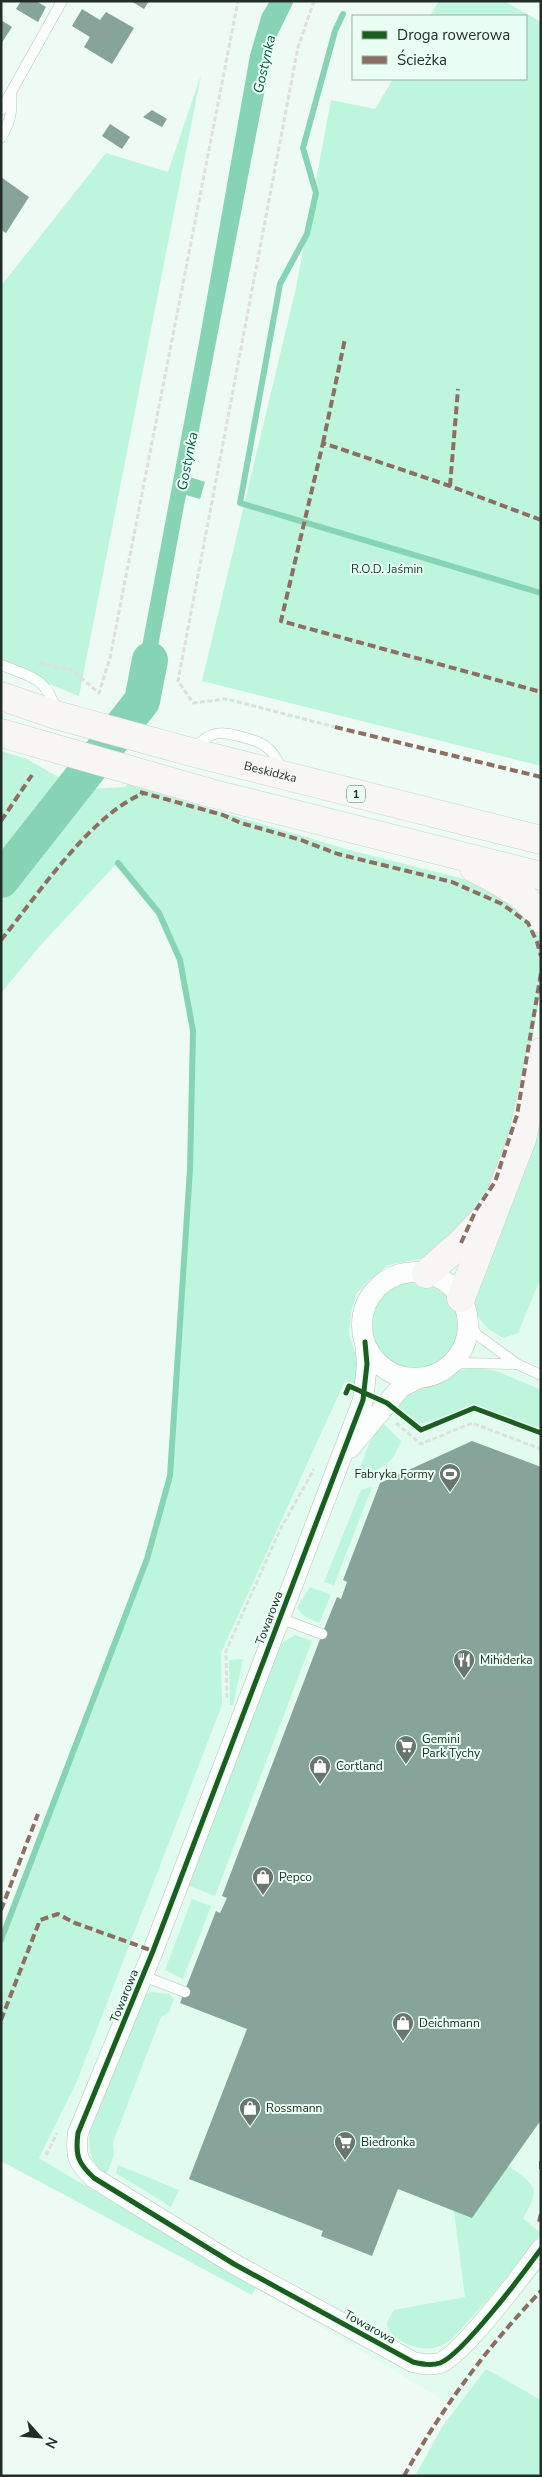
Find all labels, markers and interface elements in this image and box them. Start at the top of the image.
legend [352,15,527,80]
text: Droga rowerowa [397,25,510,45]
water label: Gostynka [249,33,280,95]
text: Ścieżka [397,49,447,70]
water label: Gostynka [173,430,202,492]
park label: R.O.D. Jaśmin [351,561,423,577]
street label: Beskidzka [242,758,298,786]
road number: 1 [347,786,365,802]
sports icon: Fabryka Formy [438,1462,462,1493]
place label: Fabryka Formy [354,1466,435,1482]
street label: Towarowa [251,1589,287,1647]
restaurant icon: Mihiderka [452,1648,476,1679]
place label: Mihiderka [480,1652,533,1668]
place label: Gemini Park Tychy [422,1731,481,1761]
supermarket icon: Gemini Park Tychy [394,1734,418,1765]
shop icon: Cortland [308,1754,332,1785]
place label: Cortland [336,1758,383,1774]
shop icon: Pepco [251,1865,275,1896]
place label: Pepco [279,1869,312,1885]
street label: Towarowa [106,1967,142,2025]
shop icon: Deichmann [391,2011,415,2042]
place label: Deichmann [419,2015,480,2031]
shop icon: Rossmann [238,2096,262,2127]
place label: Rossmann [266,2100,322,2116]
supermarket icon: Biedronka [333,2130,357,2161]
place label: Biedronka [361,2134,415,2150]
street label: Towarowa [341,2306,399,2348]
north arrow [15,2412,65,2462]
text: N [40,2434,62,2452]

